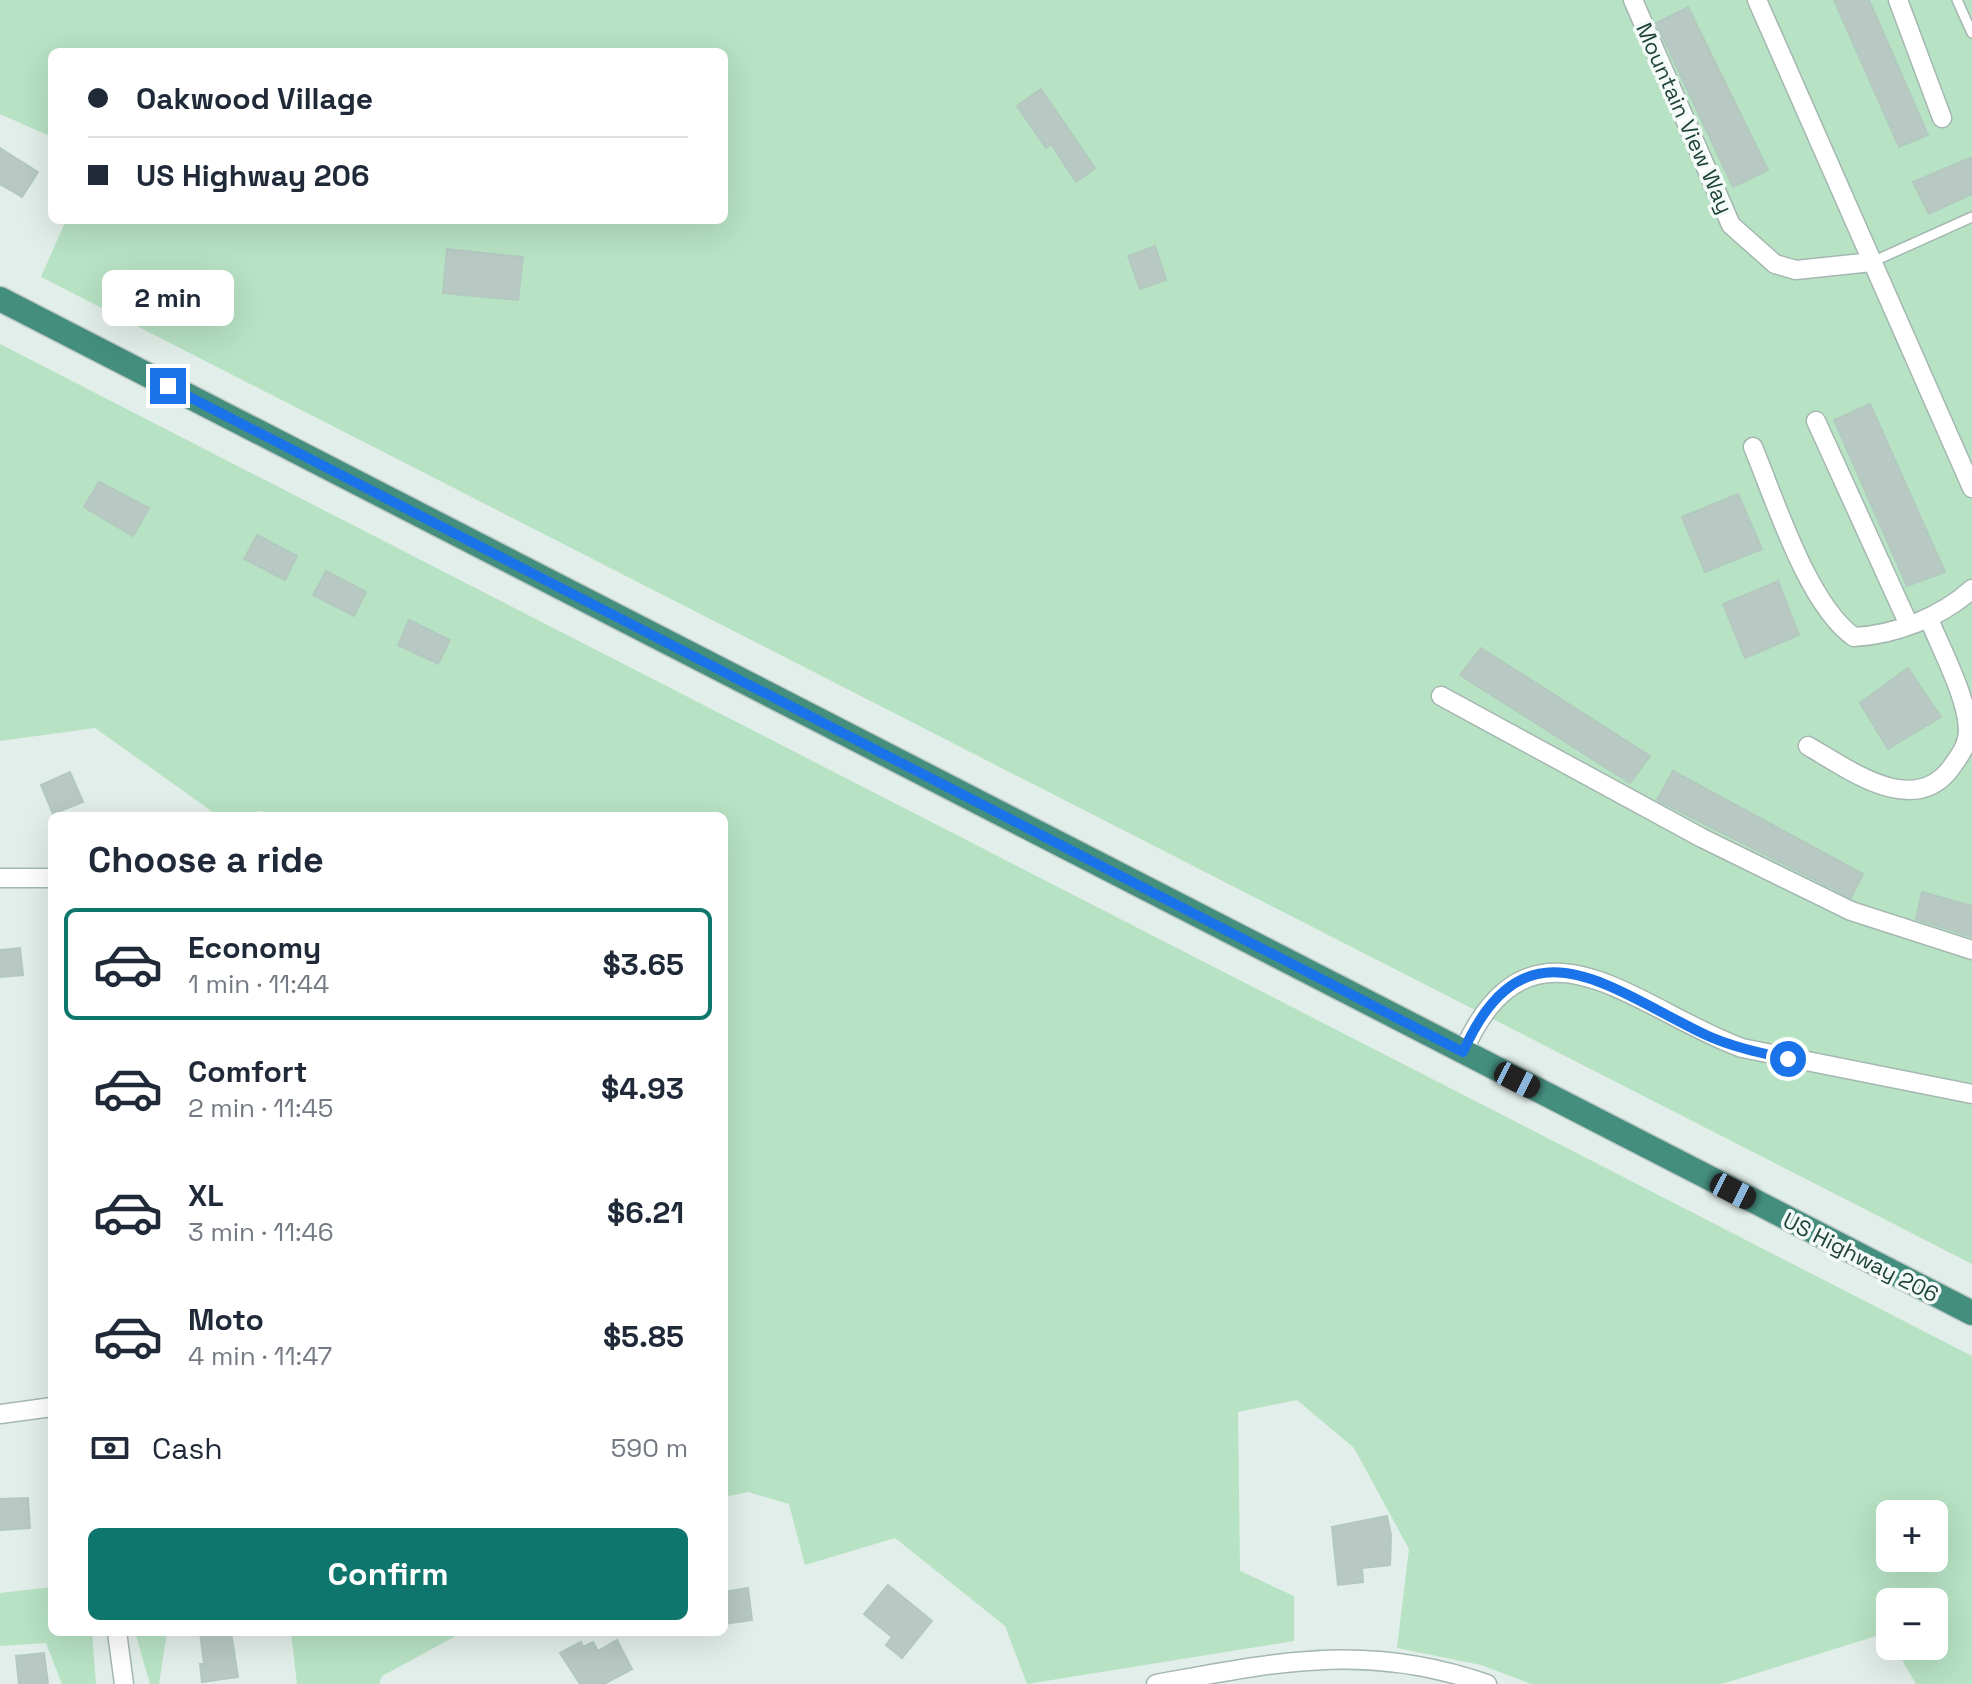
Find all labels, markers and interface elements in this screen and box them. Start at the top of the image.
street label: Mountain View Way [1630,18,1740,218]
text: Oakwood Village [136,79,373,118]
text: US Highway 206 [136,156,370,195]
callout: 2 min [102,270,234,326]
text: 2 min [134,281,202,315]
route end [150,368,186,404]
text: Choose a ride [88,837,324,883]
icon: car [92,928,164,1000]
text: Economy [188,928,321,967]
text: $3.65 [602,945,684,984]
text: 1 min · 11:44 [188,967,329,1001]
route start [1770,1041,1806,1077]
icon: car [92,1052,164,1124]
text: Comfort [188,1052,307,1091]
car [1490,1058,1544,1102]
text: $4.93 [601,1069,684,1108]
text: 2 min · 11:45 [188,1091,333,1125]
car [1706,1169,1760,1213]
icon: car [92,1176,164,1248]
text: XL [188,1176,224,1215]
text: $6.21 [607,1193,684,1232]
street label: US Highway 206 [1779,1206,1943,1308]
text: 3 min · 11:46 [188,1215,334,1249]
icon: car [92,1300,164,1372]
text: Moto [188,1300,264,1339]
text: $5.85 [603,1317,684,1356]
text: 4 min · 11:47 [188,1339,332,1373]
icon: cash [88,1426,132,1470]
text: Cash [152,1429,223,1468]
text: 590 m [611,1431,688,1465]
map controls [1876,1500,1948,1660]
button: + [1876,1500,1948,1572]
button: Confirm [88,1528,688,1620]
button: − [1876,1588,1948,1660]

